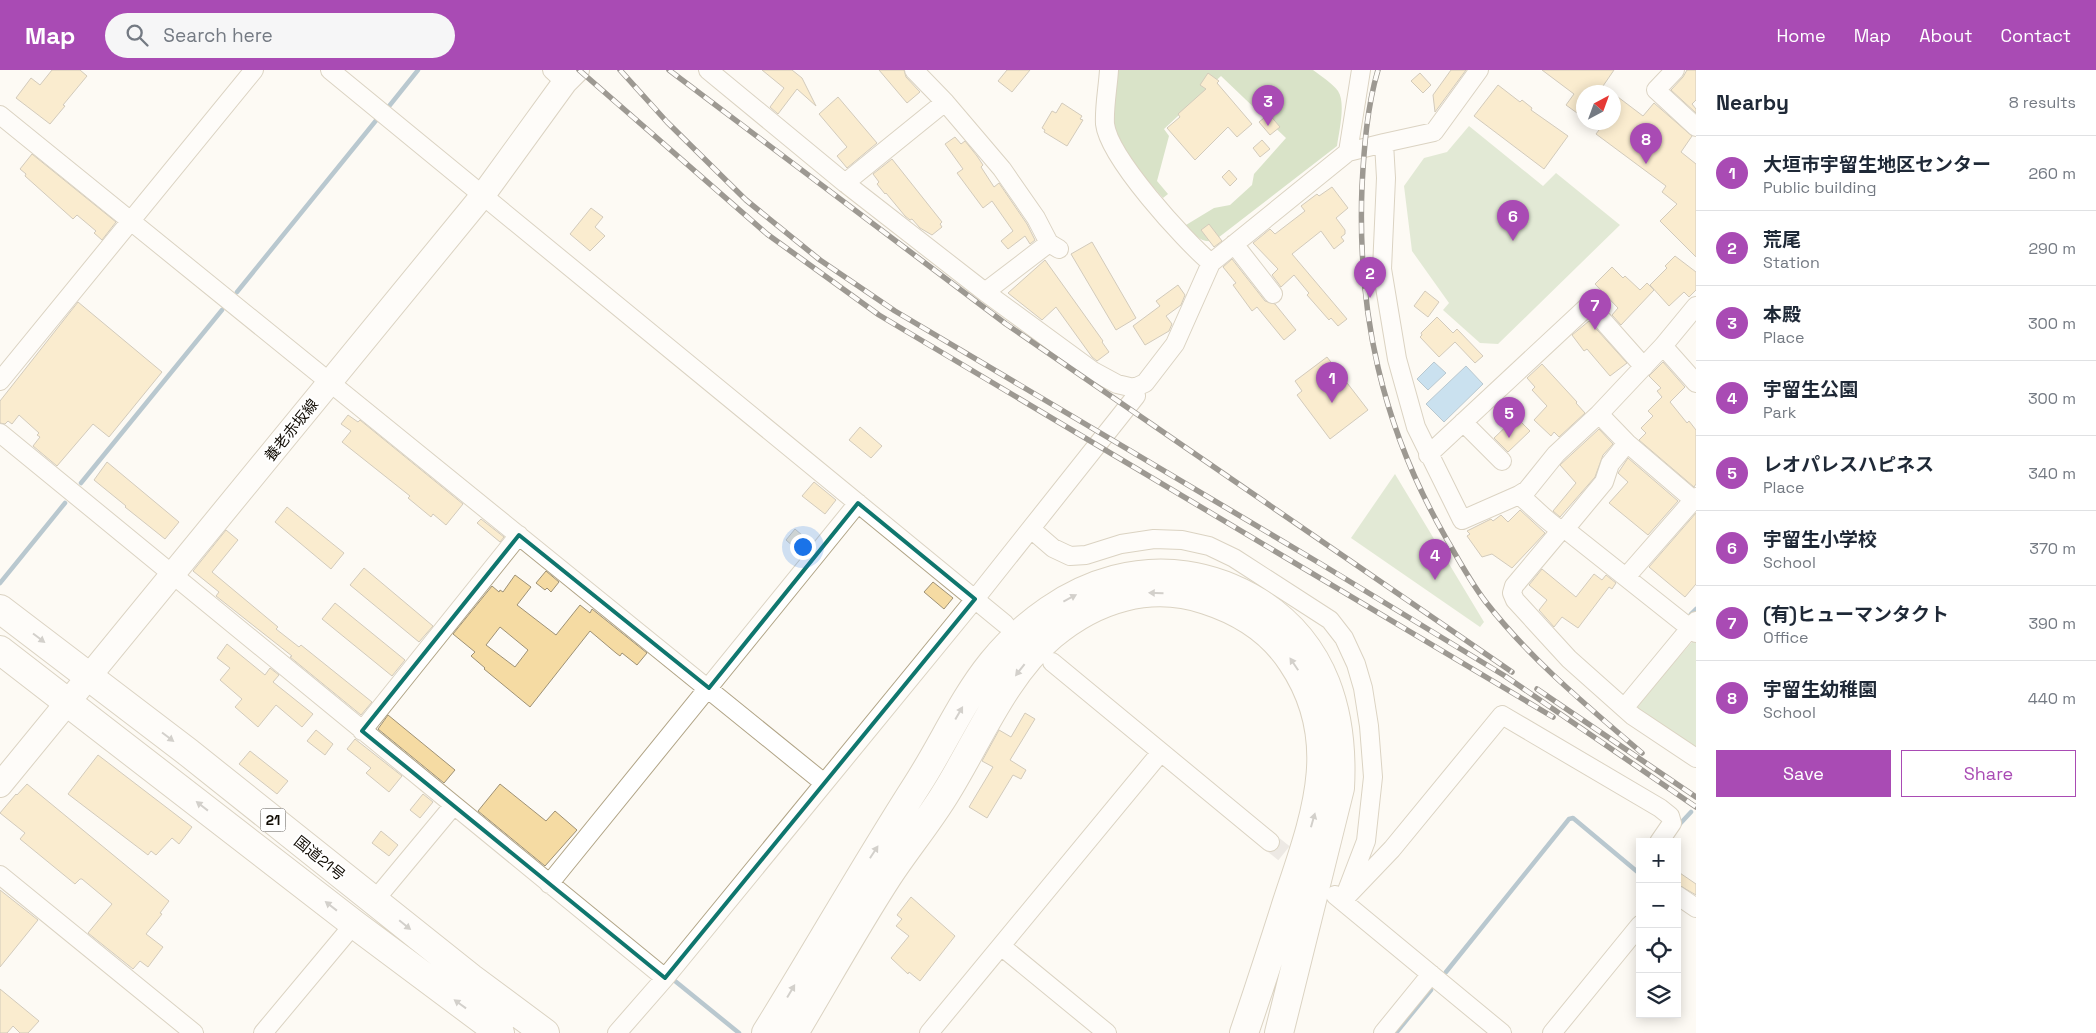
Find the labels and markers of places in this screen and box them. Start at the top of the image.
pin: 3 [1252,85,1284,126]
pin: 8 [1630,123,1662,164]
pin: 6 [1497,200,1529,241]
pin: 2 [1354,257,1386,298]
pin: 7 [1579,289,1611,330]
pin: 1 [1316,362,1348,403]
pin: 5 [1493,397,1525,438]
pin: 4 [1419,539,1451,580]

